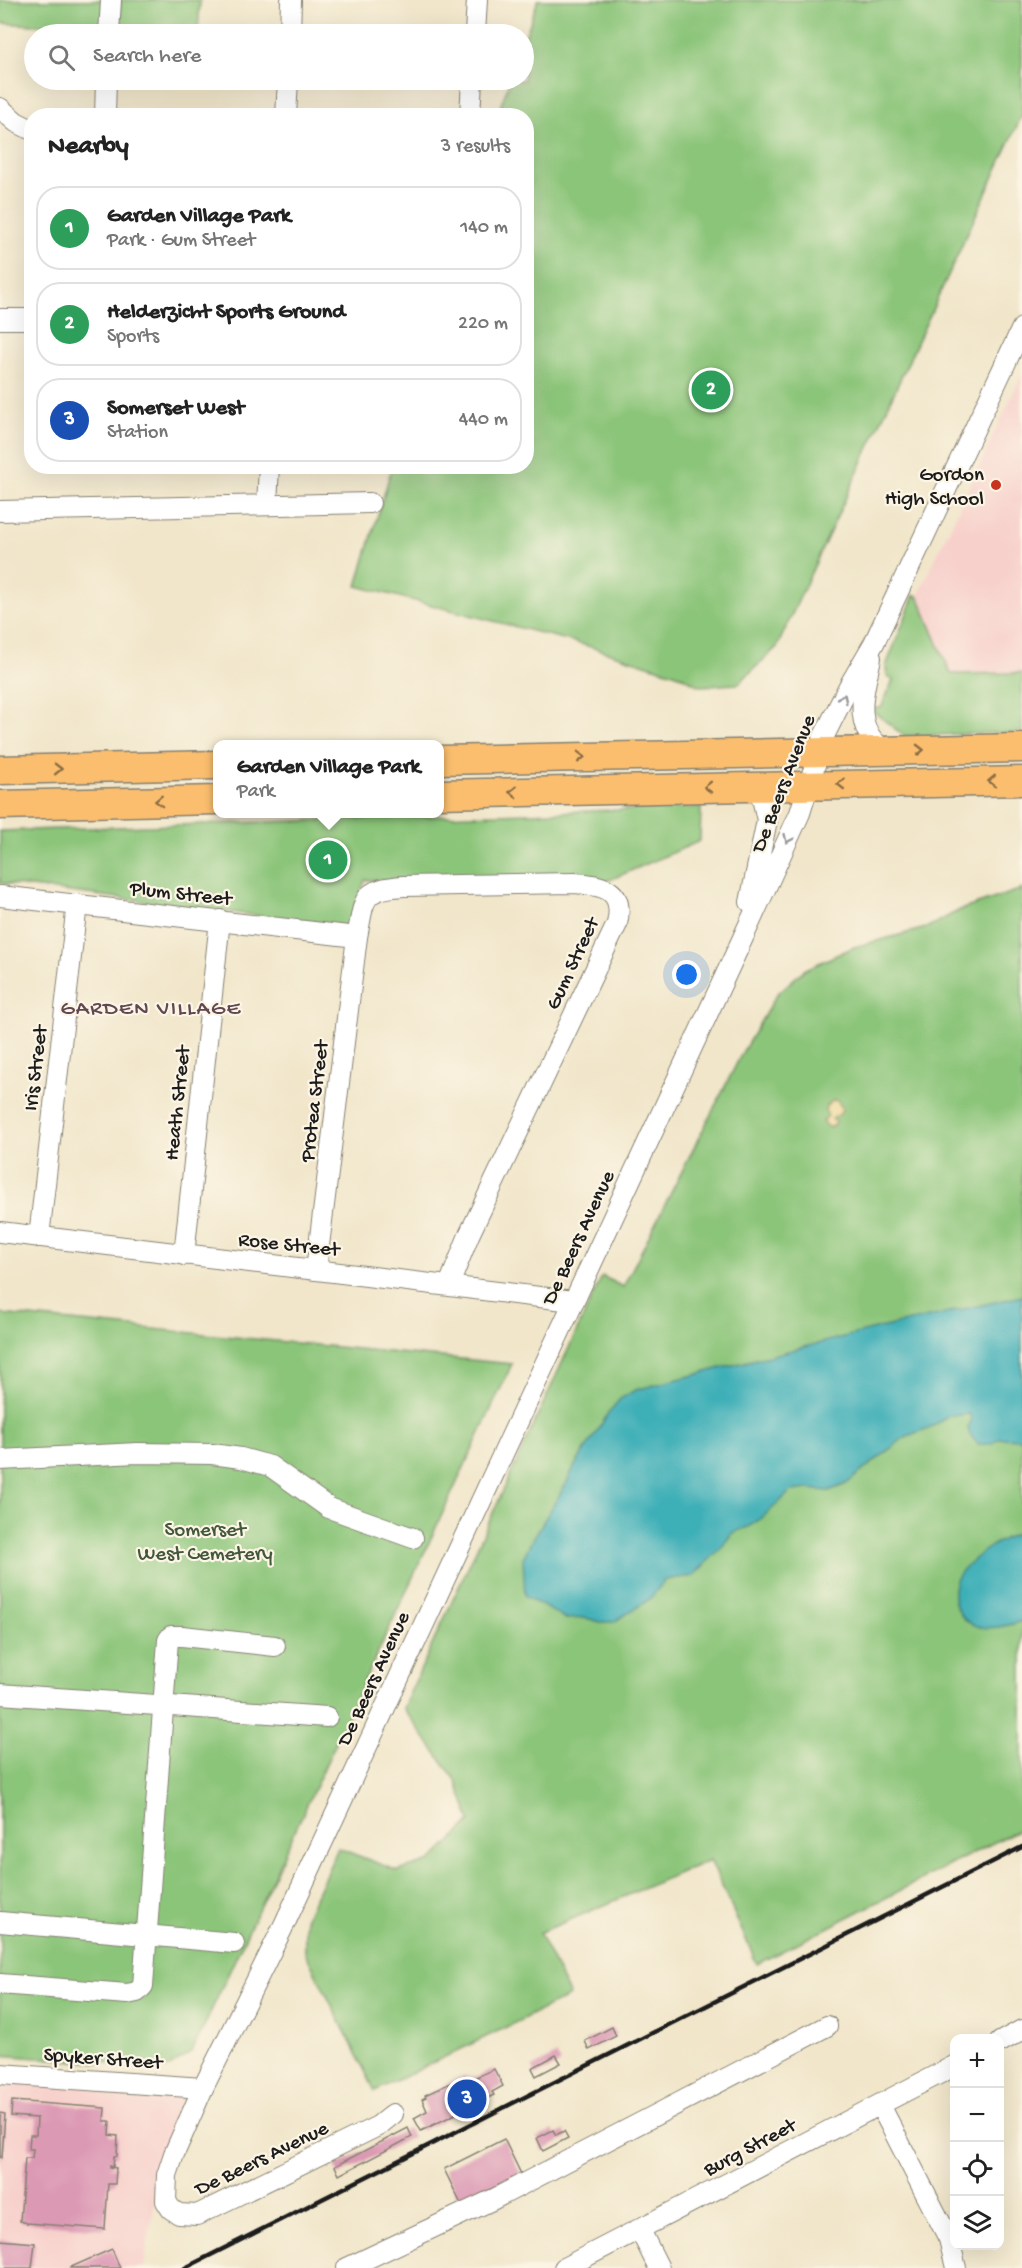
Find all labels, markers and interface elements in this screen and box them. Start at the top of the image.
search box [24,24,534,90]
icon: search [45,41,78,74]
text: Search here [93,44,201,70]
text: Nearby [48,132,129,163]
text: 3 results [441,136,510,159]
text: Garden Village Park [107,204,291,230]
text: 1 [65,217,74,240]
text: 140 m [460,217,508,240]
text: Park · Gum Street [107,230,255,253]
text: Helderzicht Sports Ground [107,300,345,326]
text: 2 [65,313,74,336]
text: 220 m [458,313,508,336]
text: Sports [107,326,159,349]
pin: 2 [692,368,730,412]
text: Somerset West [107,396,244,422]
text: 3 [64,409,75,432]
text: 440 m [459,409,508,432]
text: Station [107,422,168,445]
place label: Gordon High School [885,464,984,513]
marker: Gordon High School [989,478,1003,492]
one-way arrow [835,694,847,705]
street label: De Beers Avenue [747,711,823,858]
popup [213,740,444,818]
one-way arrow [915,743,924,756]
one-way arrow [577,751,586,763]
text: Garden Village Park [237,755,420,781]
one-way arrow [54,763,63,775]
one-way arrow [988,775,997,787]
one-way arrow [837,778,846,790]
one-way arrow [704,780,713,793]
text: Park [237,781,275,804]
one-way arrow [509,786,518,798]
one-way arrow [154,795,163,807]
one-way arrow [783,833,795,844]
pin: 1 [308,838,348,882]
street label: Plum Street [128,878,235,913]
street label: Gum Street [542,912,607,1015]
your location [672,960,701,989]
district label: GARDEN VILLAGE [60,997,242,1023]
street label: Iris Street [20,1022,55,1112]
street label: Protea Street [297,1037,337,1164]
street label: Heath Street [161,1042,198,1162]
street label: De Beers Avenue [537,1166,623,1311]
street label: Rose Street [237,1229,343,1264]
park label: Somerset West Cemetery [137,1519,273,1568]
street label: De Beers Avenue [332,1607,418,1752]
map controls [950,2034,1004,2250]
button: + [950,2034,1004,2088]
street label: Spyker Street [43,2044,165,2077]
pin: 3 [448,2076,486,2122]
button: − [950,2088,1004,2142]
street label: Burg Street [699,2113,803,2184]
street label: De Beers Avenue [190,2117,334,2204]
button: locate [950,2142,1004,2196]
button: layers [950,2196,1004,2250]

